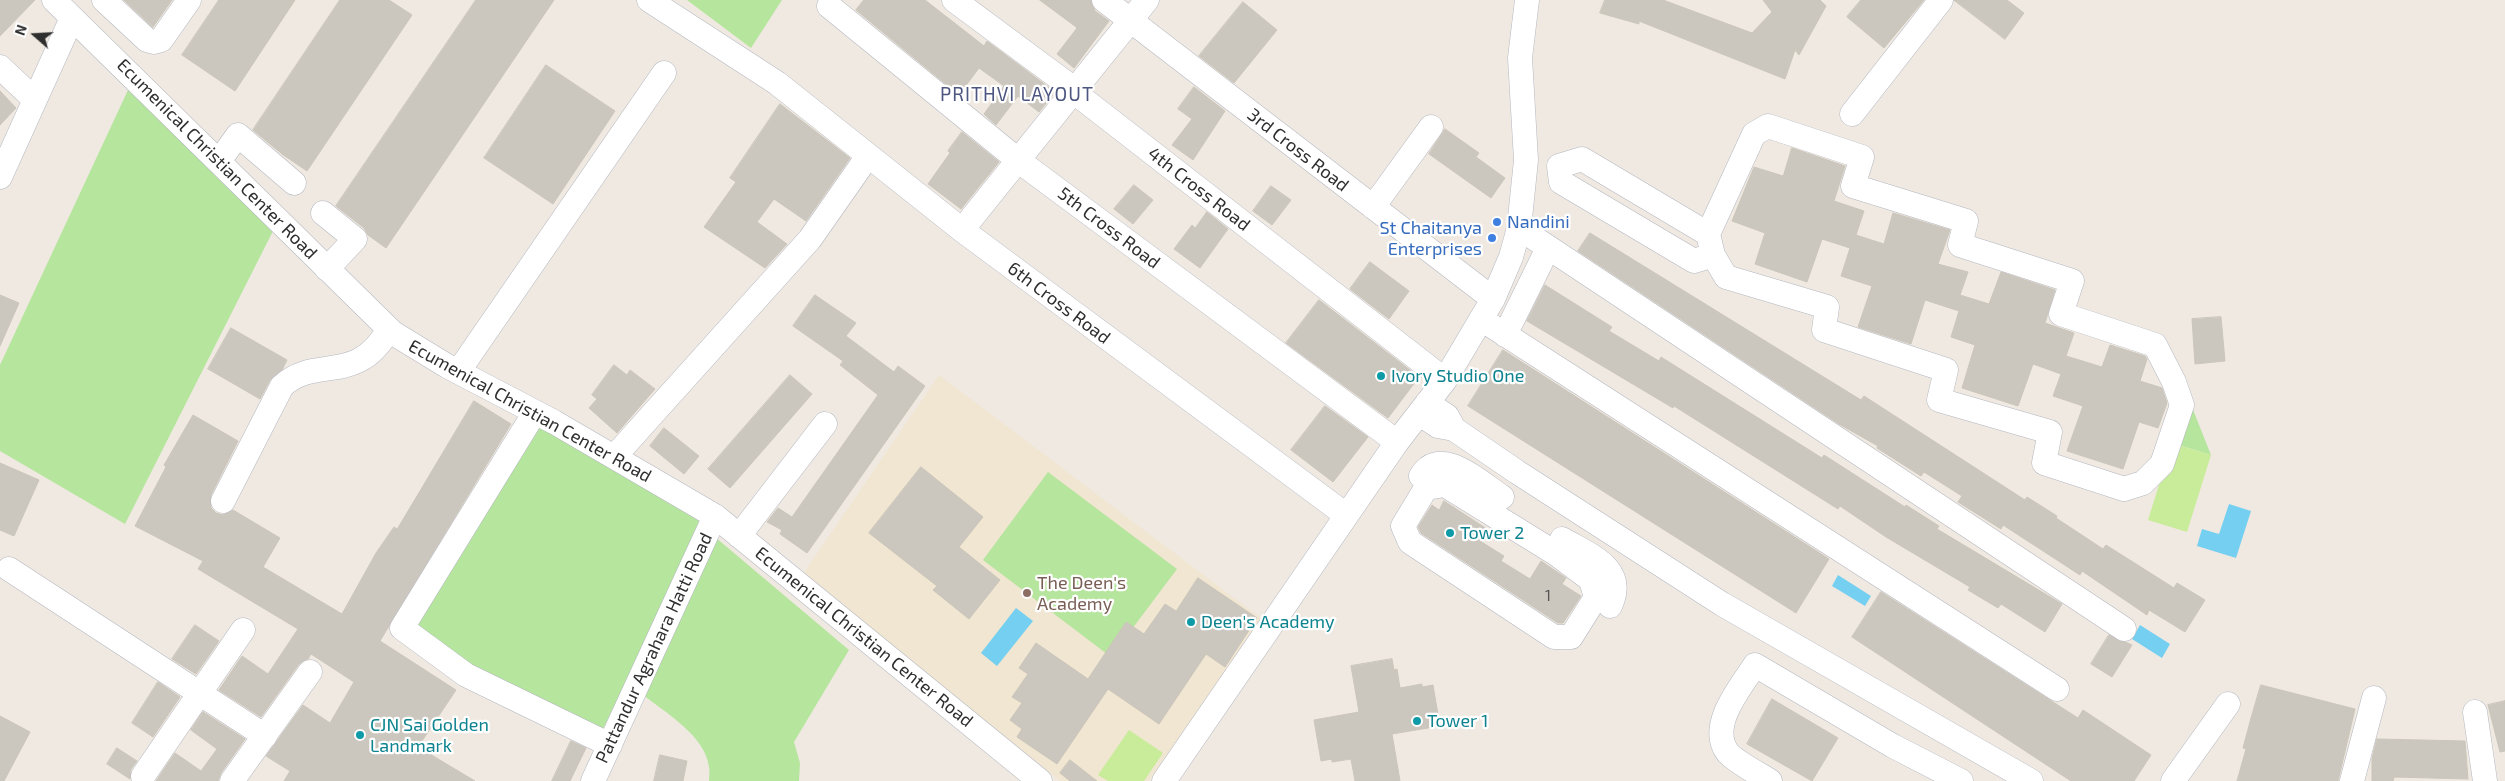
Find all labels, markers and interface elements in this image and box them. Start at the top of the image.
north arrow [10,10,60,60]
text: N [11,22,30,38]
street label: Ecumenical Christian Center Road [112,54,322,264]
district label: PRITHVI LAYOUT [938,84,1096,106]
street label: 3rd Cross Road [1243,104,1353,196]
street label: 4th Cross Road [1144,142,1254,236]
street label: 5th Cross Road [1054,183,1164,273]
place label: Nandini [1507,211,1570,233]
marker: Nandini [1491,216,1503,228]
place label: St Chaitanya Enterprises [1380,217,1482,260]
marker: St Chaitanya Enterprises [1486,232,1498,244]
street label: 6th Cross Road [1003,257,1115,349]
street label: Ecumenical Christian Center Road [405,335,655,487]
place label: Ivory Studio One [1391,365,1524,387]
marker: Ivory Studio One [1375,370,1387,382]
place label: Tower 2 [1460,522,1524,544]
marker: Tower 2 [1444,527,1456,539]
street label: Pattandur Agrahara Hatti Road [591,529,717,767]
street label: Ecumenical Christian Center Road [751,542,977,732]
place label: The Deen's Academy [1037,572,1126,614]
marker: The Deen's Academy [1021,587,1033,599]
house number: 1 [1545,587,1551,605]
place label: Deen's Academy [1201,611,1335,633]
marker: Deen's Academy [1185,616,1197,628]
place label: Tower 1 [1427,710,1488,732]
place label: CJN Sai Golden Landmark [370,714,489,756]
marker: Tower 1 [1411,715,1423,727]
marker: CJN Sai Golden Landmark [354,729,366,741]

